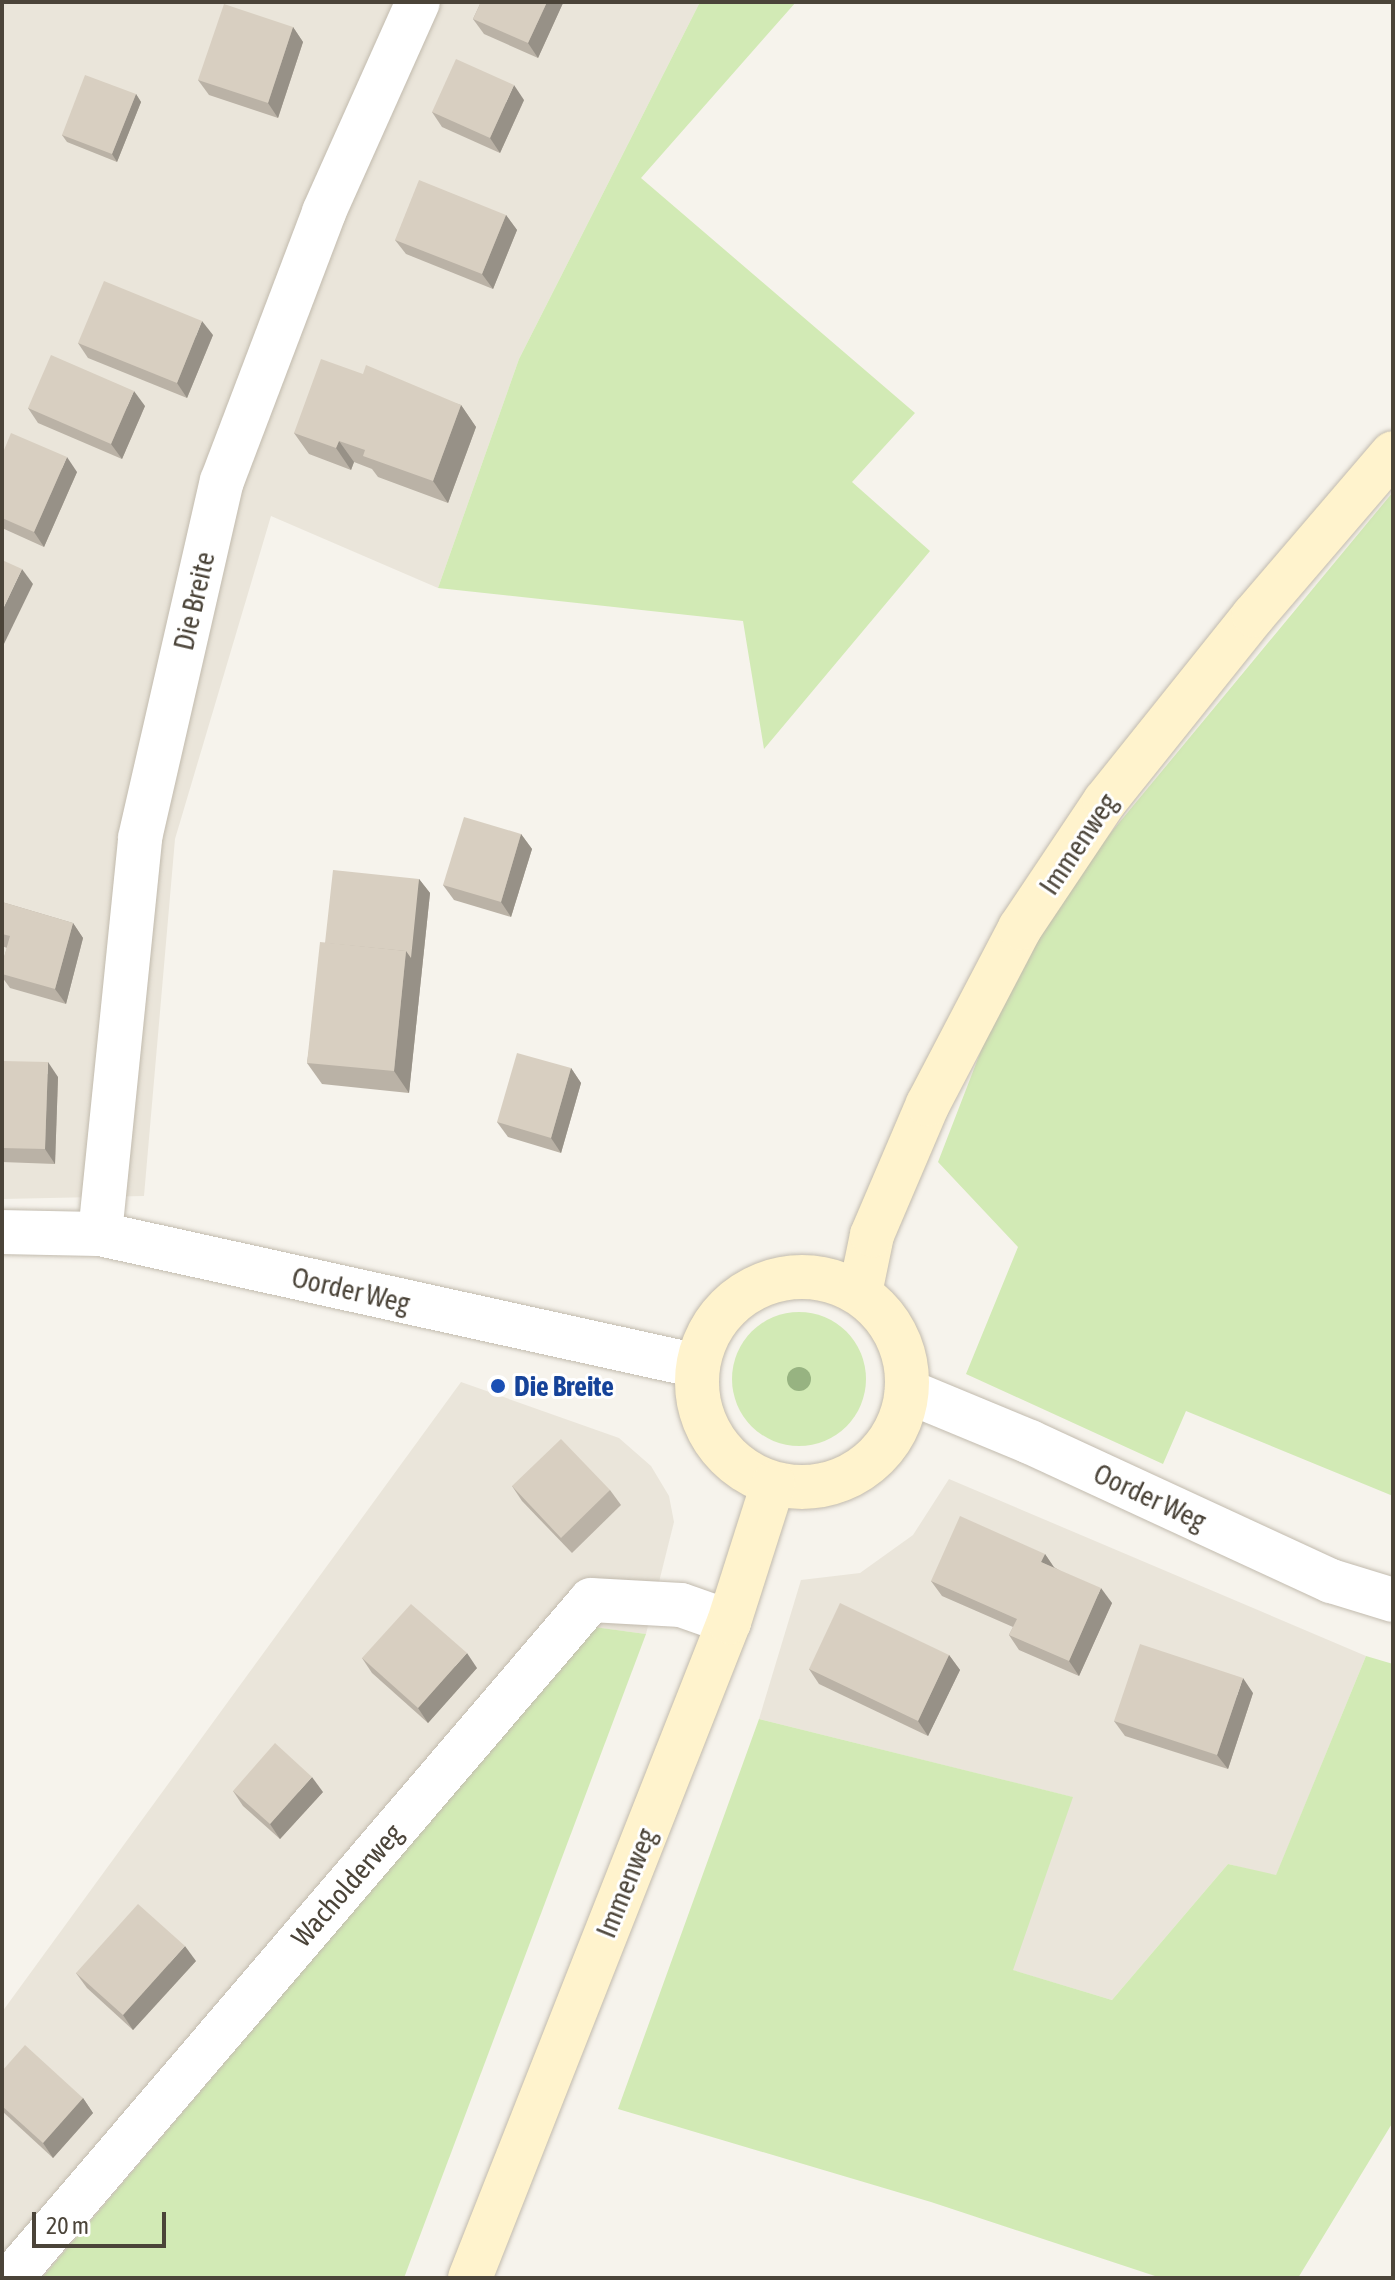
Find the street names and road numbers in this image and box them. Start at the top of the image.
street label: Die Breite [166,549,222,653]
street label: Immenweg [1032,787,1124,901]
street label: Oorder Weg [289,1260,413,1320]
street label: Oorder Weg [1088,1456,1212,1538]
street label: Wacholderweg [284,1817,410,1953]
street label: Immenweg [589,1823,663,1943]

